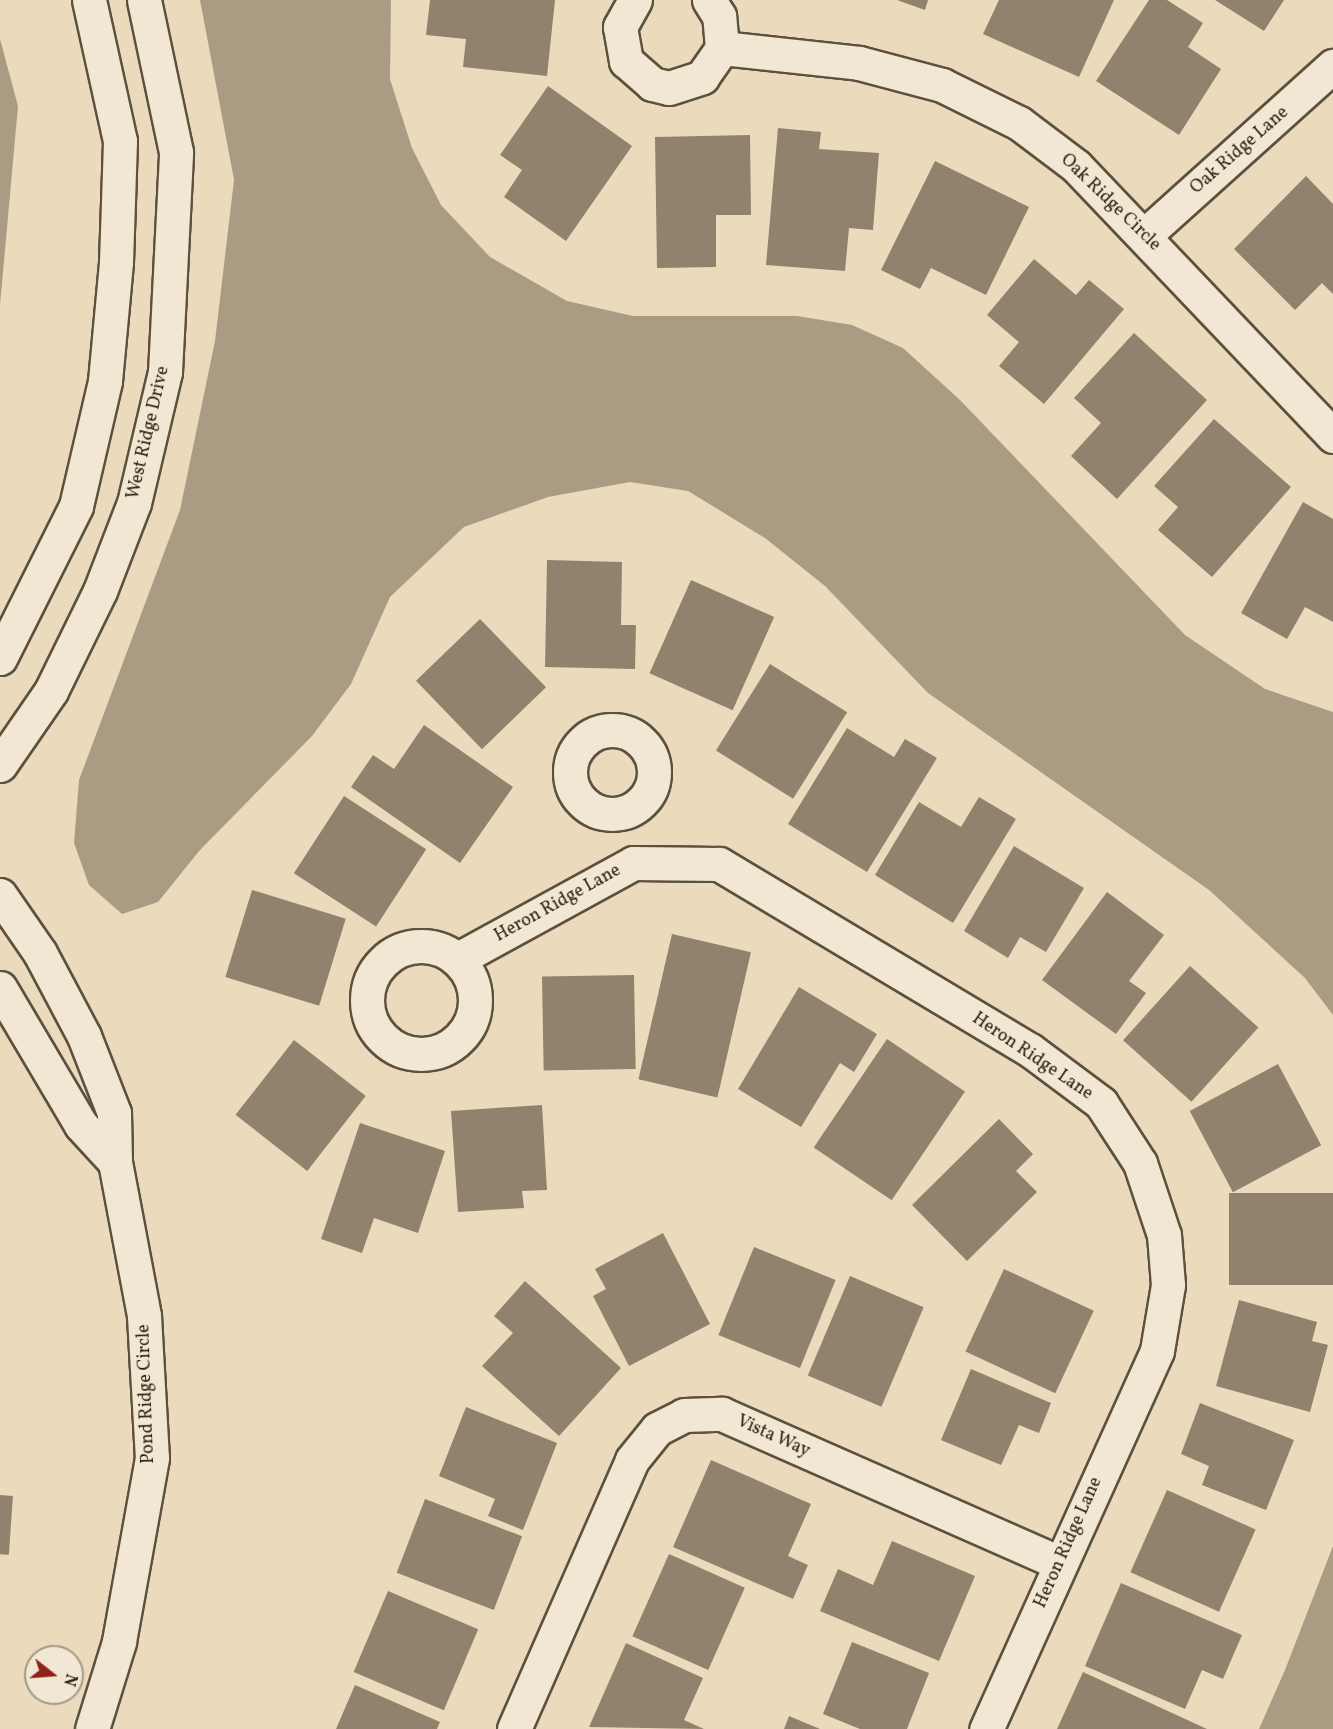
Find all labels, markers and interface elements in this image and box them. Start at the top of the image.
street label: Oak Ridge Lane [1186,102,1294,200]
street label: Oak Ridge Circle [1055,150,1165,256]
street label: West Ridge Drive [123,364,175,502]
street label: Heron Ridge Lane [491,860,625,948]
street label: Heron Ridge Lane [967,1009,1097,1105]
street label: Pond Ridge Circle [134,1324,160,1464]
street label: Vista Way [733,1411,813,1463]
street label: Heron Ridge Lane [1030,1474,1108,1612]
north arrow [24,1645,84,1705]
text: N [57,1671,82,1688]

